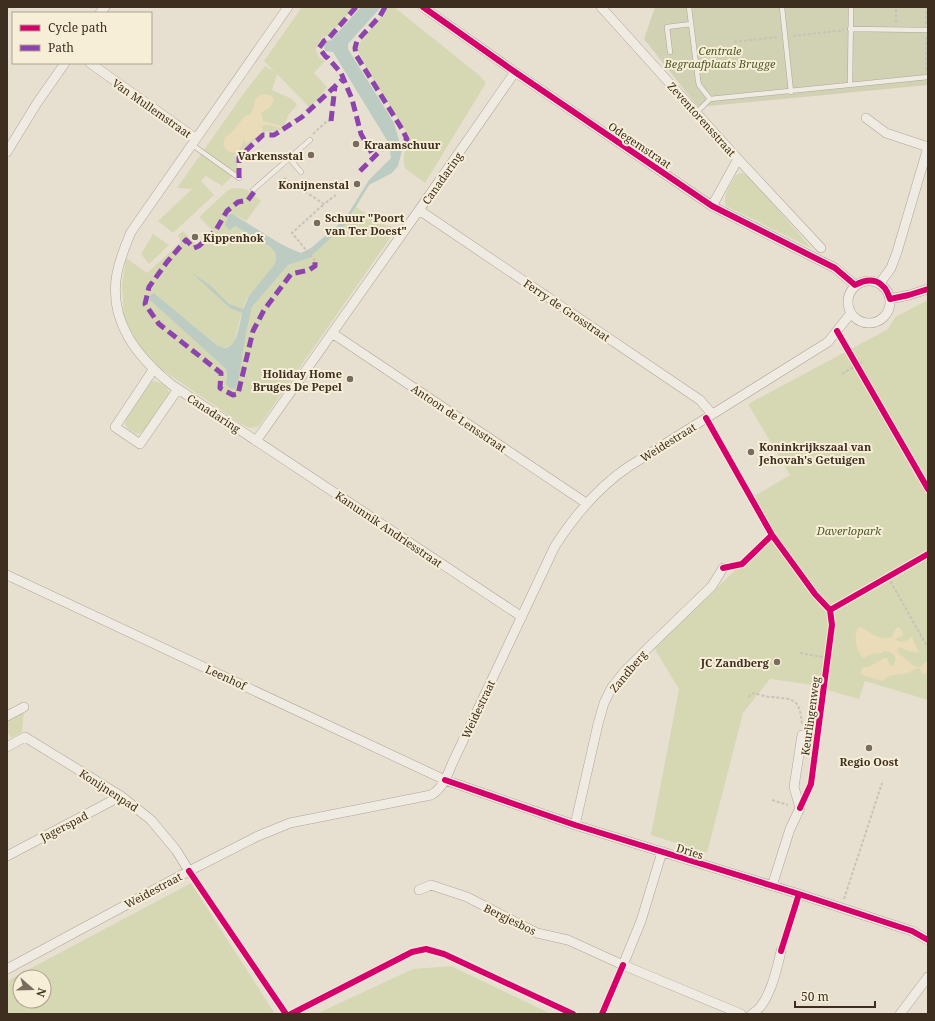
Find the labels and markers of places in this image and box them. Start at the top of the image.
place label: Kraamschuur [364,137,441,152]
marker: Kraamschuur [351,139,361,149]
place label: Varkensstal [238,148,303,163]
marker: Varkensstal [306,150,316,160]
place label: Konijnenstal [278,177,349,192]
marker: Konijnenstal [352,179,362,189]
place label: Schuur "Poort van Ter Doest" [325,210,407,238]
marker: Schuur "Poort van Ter Doest" [312,218,322,228]
place label: Kippenhok [203,230,264,245]
marker: Kippenhok [190,232,200,242]
place label: Holiday Home Bruges De Pepel [253,366,342,394]
marker: Holiday Home Bruges De Pepel [345,374,355,384]
place label: Koninkrijkszaal van Jehovah's Getuigen [758,439,872,467]
marker: Koninkrijkszaal van Jehovah's Getuigen [746,447,756,457]
place label: JC Zandberg [700,655,770,670]
marker: JC Zandberg [772,657,782,667]
marker: Regio Oost [864,743,874,753]
place label: Regio Oost [840,754,899,769]

